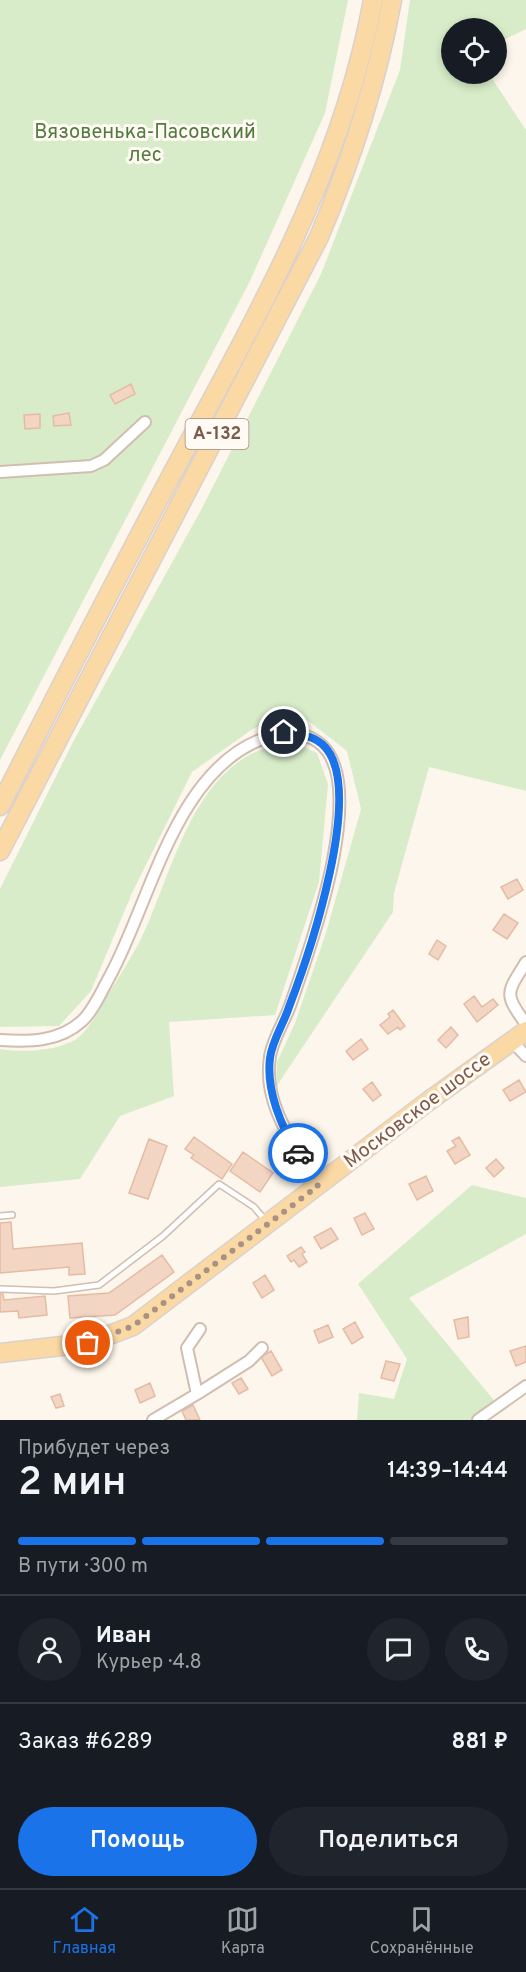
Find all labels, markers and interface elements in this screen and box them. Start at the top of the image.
map controls [441,18,507,84]
button: locate [441,18,507,84]
park label: Вязовенька-Пасовский лес [34,120,256,169]
road number: А-132 [186,419,248,449]
pin [258,706,309,757]
icon: home [267,715,300,748]
street label: Московское шоссе [339,1047,497,1175]
courier [268,1123,328,1183]
icon: car [282,1137,315,1170]
pin [62,1317,113,1368]
icon: bag [71,1326,104,1359]
text: Прибудет через [18,1436,170,1462]
text: 14:39–14:44 [387,1458,508,1485]
text: 2 мин [18,1460,126,1509]
text: В пути · 300 m [18,1554,148,1580]
button: person [18,1618,81,1681]
button: chat [367,1618,430,1681]
button: phone [445,1618,508,1681]
text: Иван [96,1623,151,1650]
text: Курьер · 4.8 [96,1650,202,1676]
text: Заказ #6289 [18,1729,153,1756]
text: 881 ₽ [452,1729,508,1756]
button: Помощь [18,1807,257,1876]
button: Поделиться [269,1807,508,1876]
tab: Главная [52,1903,116,1959]
tab: Карта [221,1903,265,1959]
tab: Сохранённые [370,1903,474,1959]

